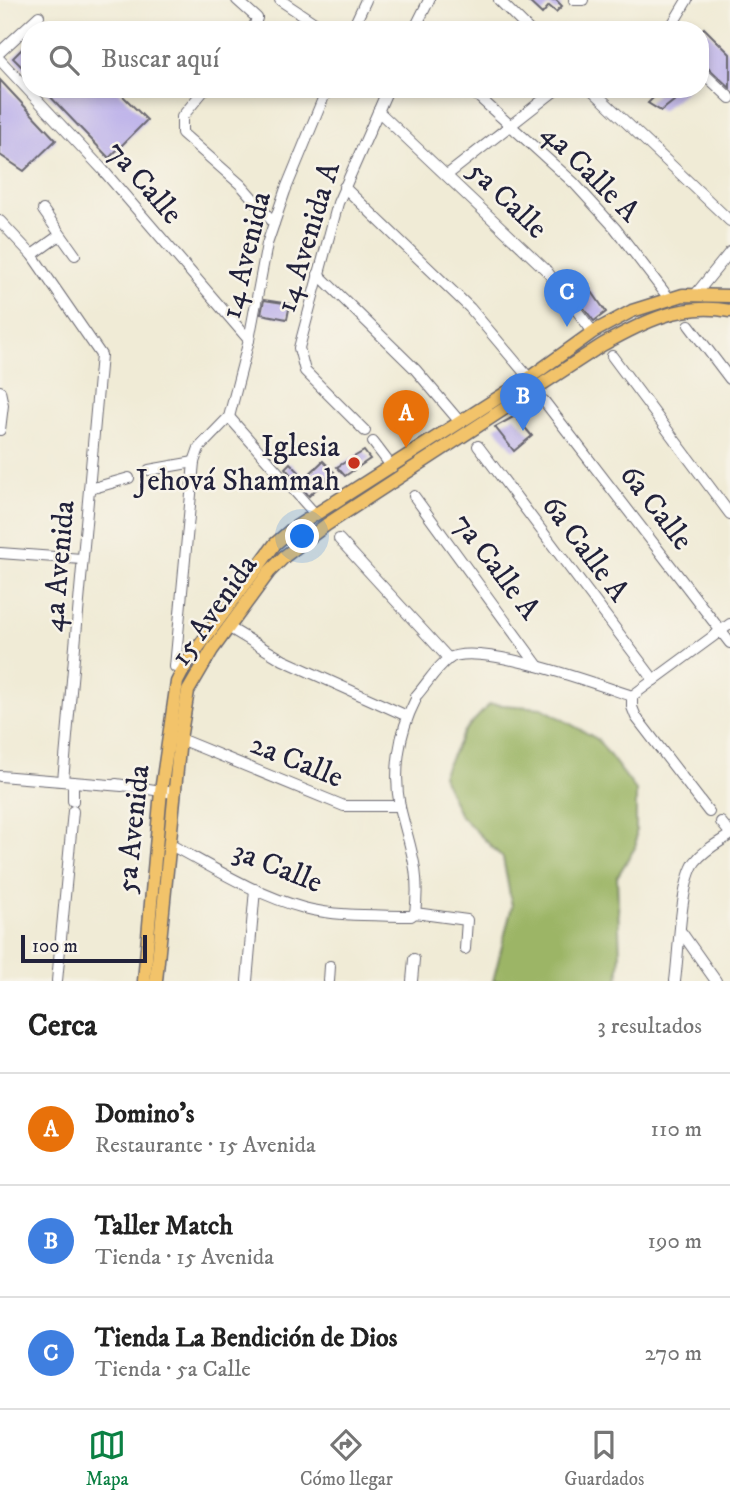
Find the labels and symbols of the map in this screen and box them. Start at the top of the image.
street label: 4a Calle A [533,116,648,231]
street label: 7a Calle [98,134,190,232]
street label: 5a Calle [459,153,555,247]
street label: 14 Avenida A [268,157,349,317]
street label: 14 Avenida [213,188,280,323]
pin: C [544,269,590,327]
pin: B [500,373,546,431]
pin: A [383,390,429,448]
place label: Iglesia Jehová Shammah [133,429,340,500]
marker: Iglesia Jehová Shammah [346,455,362,471]
street label: 6a Calle [611,458,701,558]
street label: 6a Calle A [533,489,637,610]
street label: 4a Avenida [35,499,84,633]
street label: 7a Calle A [444,506,548,628]
your location [285,519,319,553]
street label: 15 Avenida [163,548,266,674]
street label: 2a Calle [245,726,348,797]
street label: 5a Avenida [108,763,159,895]
street label: 3a Calle [227,833,328,902]
scale bar [21,932,147,964]

